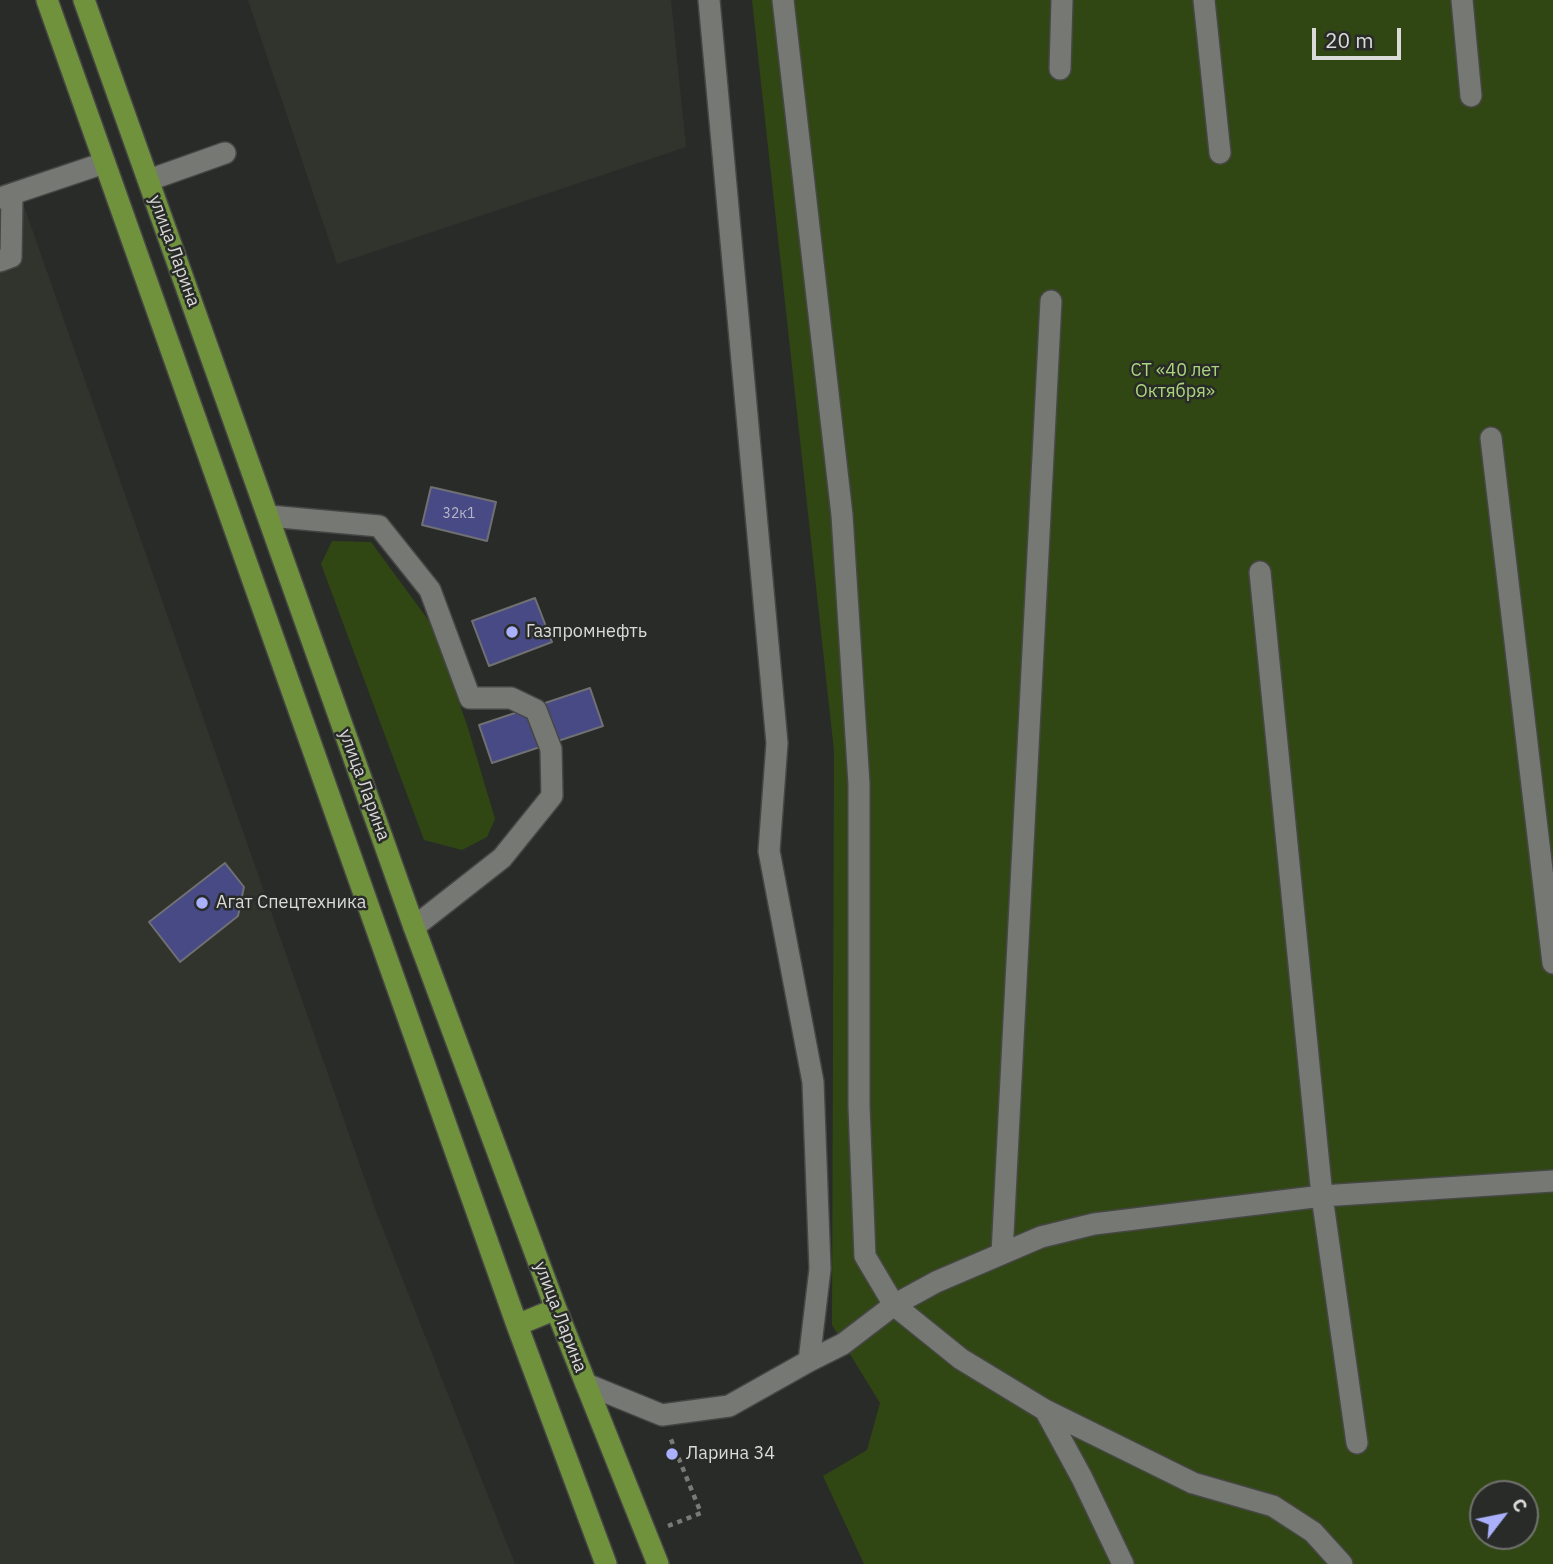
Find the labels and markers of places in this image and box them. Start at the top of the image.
place label: Газпромнефть [526,621,647,643]
marker: Газпромнефть [504,624,520,640]
place label: Агат Спецтехника [216,892,366,914]
marker: Агат Спецтехника [194,895,210,911]
place label: Ларина 34 [686,1443,775,1465]
marker: Ларина 34 [664,1446,680,1462]

